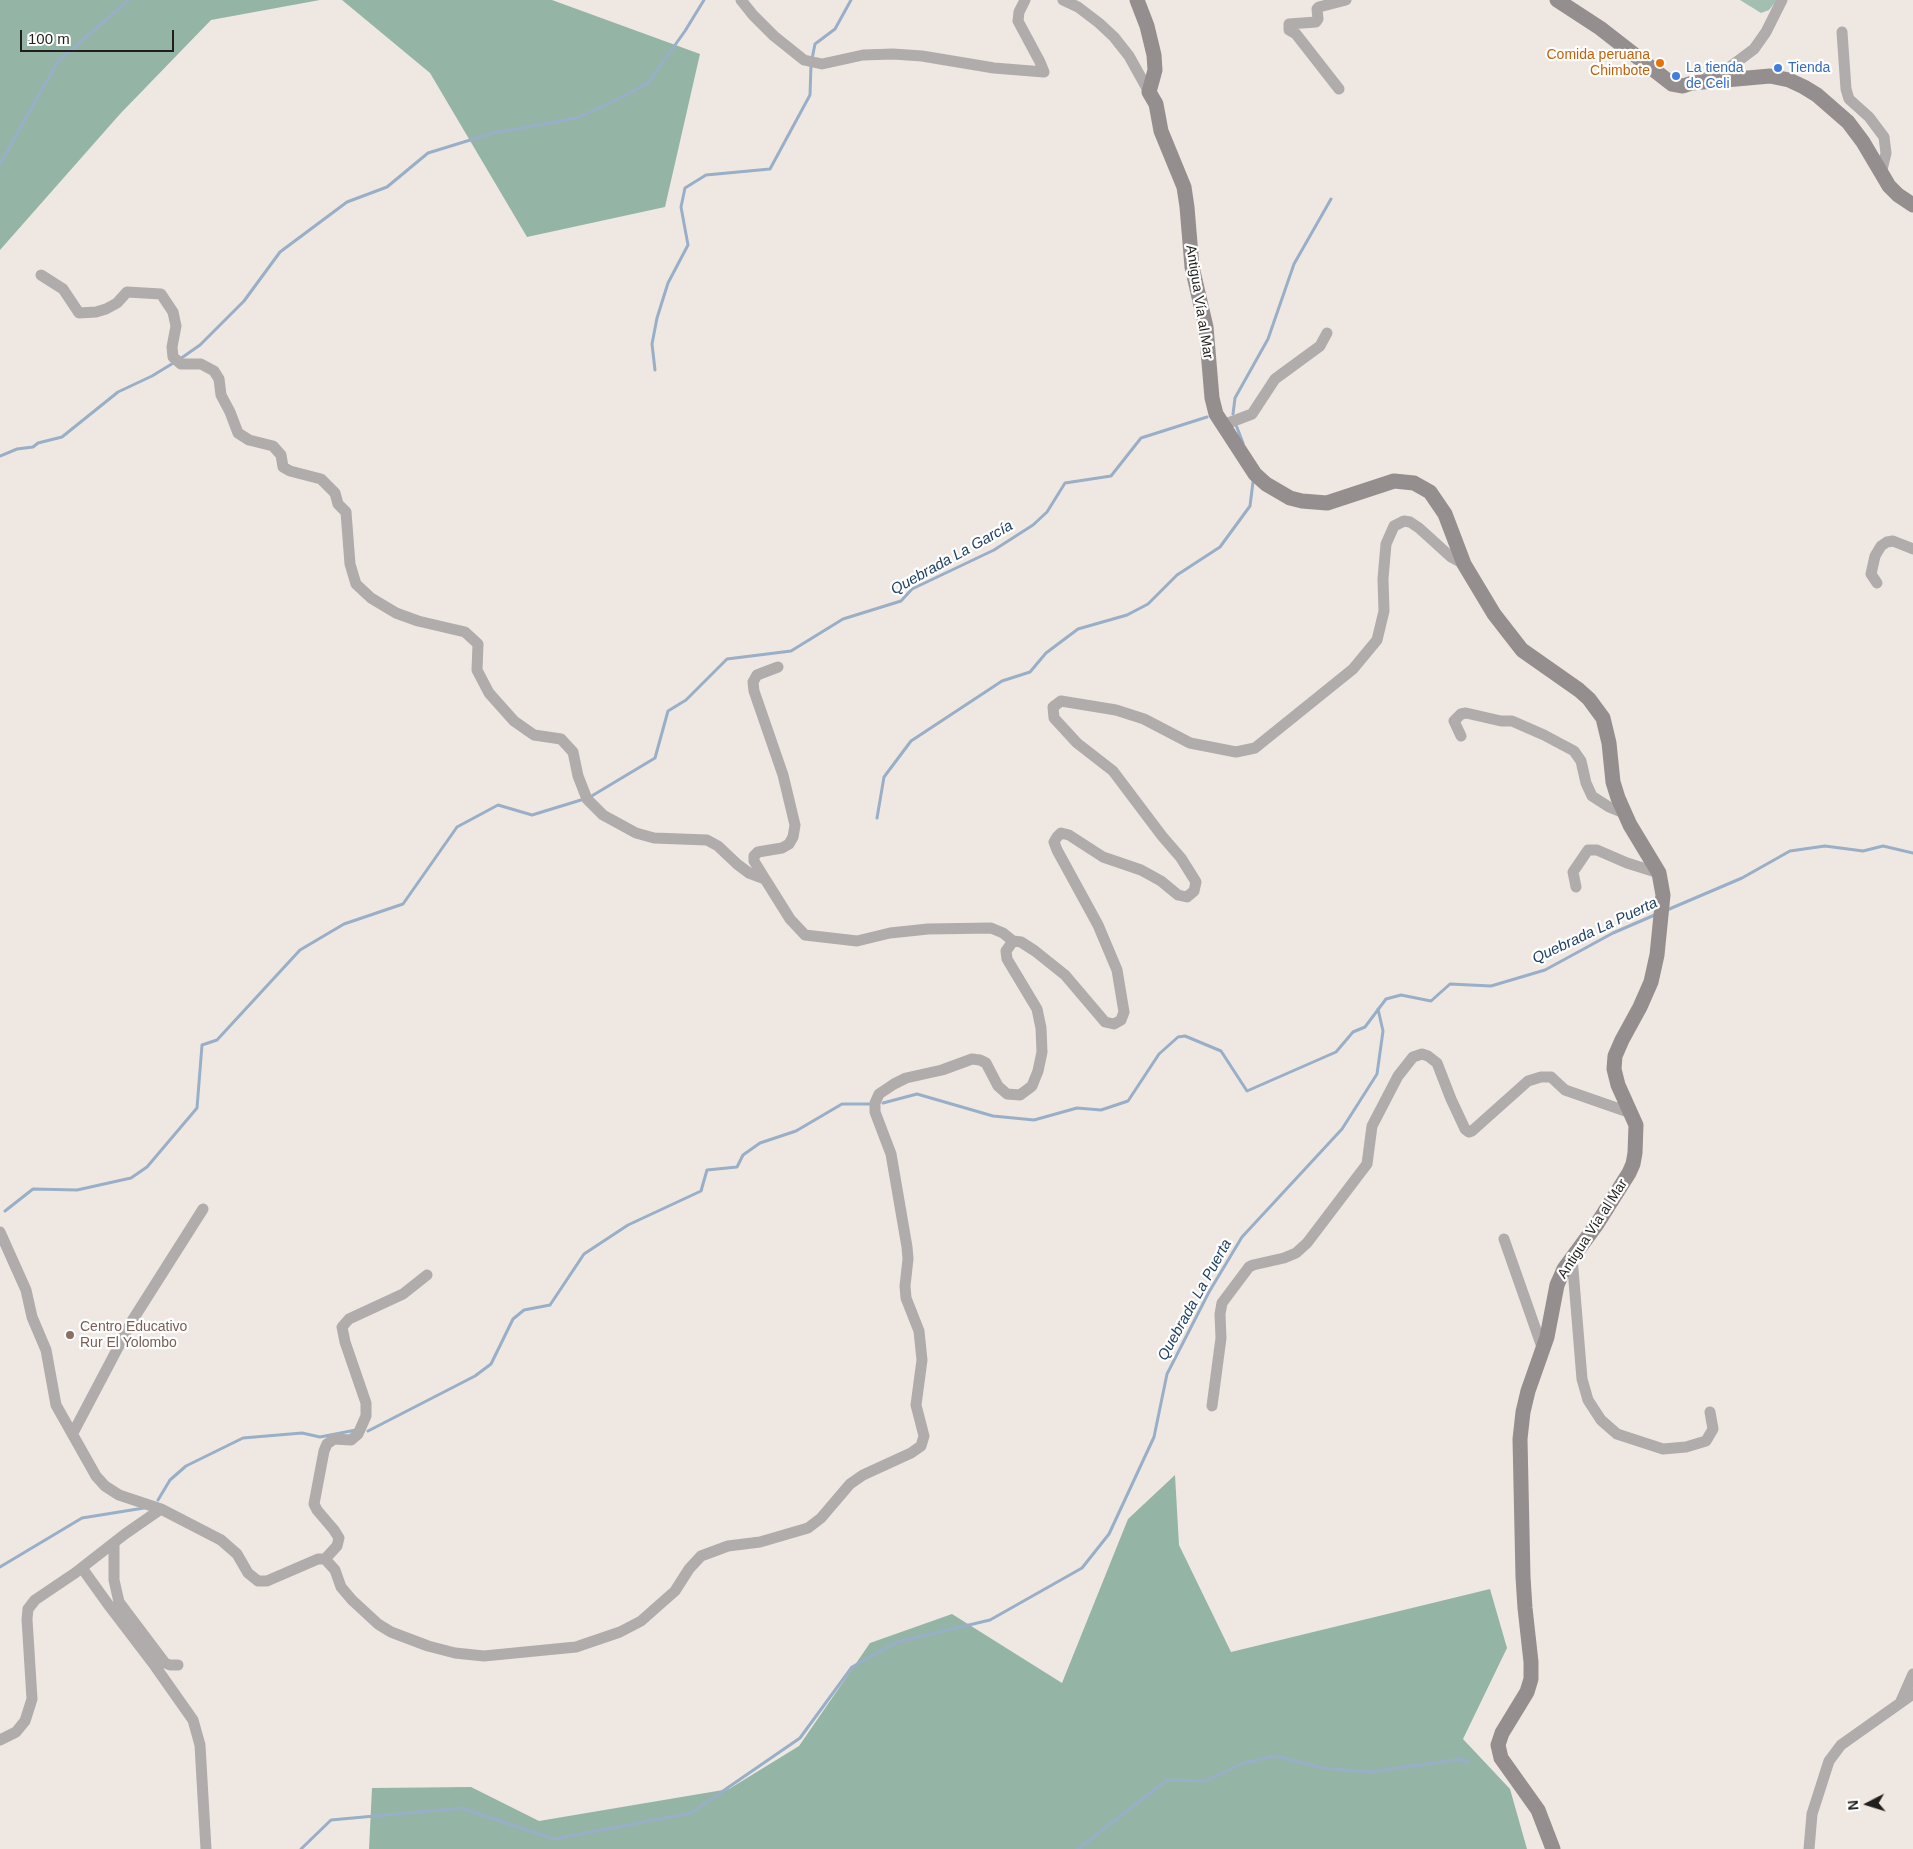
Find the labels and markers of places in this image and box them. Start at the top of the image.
place label: Comida peruana Chimbote [1546,47,1650,80]
marker: Comida peruana Chimbote [1654,57,1666,69]
place label: La tienda de Celi [1686,60,1744,92]
place label: Tienda [1788,60,1830,76]
marker: Tienda [1772,62,1784,74]
marker: La tienda de Celi [1670,70,1682,82]
place label: Centro Educativo Rur El Yolombo [80,1319,187,1351]
marker: Centro Educativo Rur El Yolombo [64,1329,76,1341]

